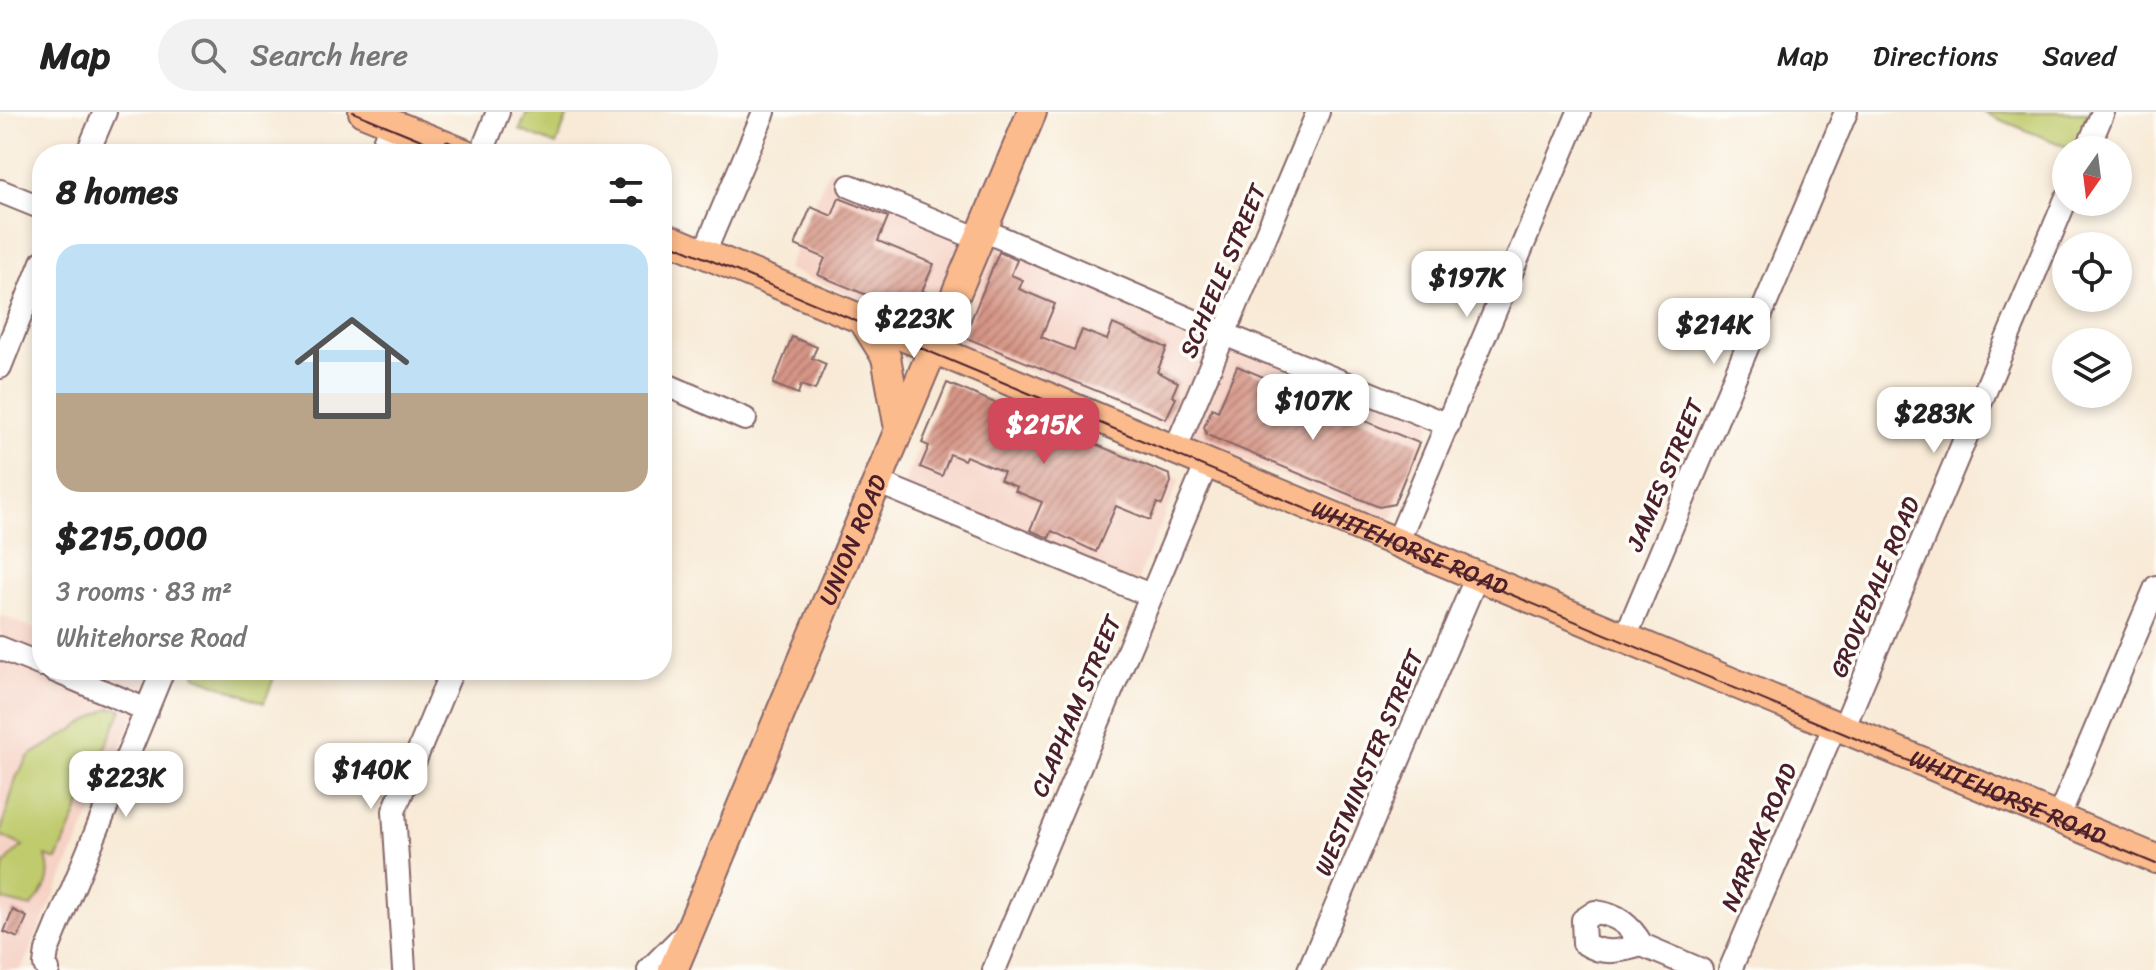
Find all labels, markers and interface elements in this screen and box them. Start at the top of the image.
search box [158,19,718,91]
text: Map [40,22,110,89]
text: Search here [250,28,408,82]
text: Map [1777,31,1829,80]
text: Directions [1873,31,1998,80]
text: Saved [2042,31,2116,80]
icon: search [186,33,230,77]
north arrow [2052,136,2132,216]
map controls [2052,136,2132,408]
text: 8 homes [56,162,178,222]
icon: filters [604,170,648,214]
street label: SCHEELE STREET [1167,176,1279,364]
button: locate [2052,232,2132,312]
pin: $197K [1411,251,1523,319]
text: $197K [1429,254,1505,300]
pin: $223K [858,292,970,360]
text: $223K [875,295,953,341]
icon: home [280,296,424,440]
pin: $214K [1658,298,1770,366]
text: $214K [1676,301,1752,347]
button: layers [2052,328,2132,408]
pin: $107K [1257,374,1369,442]
text: $107K [1275,377,1351,423]
pin: $283K [1878,387,1990,455]
text: $283K [1895,390,1973,436]
street label: JAMES STREET [1614,391,1717,559]
pin: $215K [988,398,1100,466]
text: $215K [1006,401,1082,447]
street label: UNION ROAD [807,468,899,612]
street label: WHITEHORSE ROAD [1305,488,1515,608]
street label: GROVEDALE ROAD [1818,489,1932,684]
text: $215,000 [56,508,207,568]
text: 3 rooms · 83 m² [56,568,232,614]
street label: CLAPHAM STREET [1019,606,1134,804]
text: Whitehorse Road [56,614,247,660]
street label: WESTMINSTER STREET [1302,641,1436,883]
street label: WHITEHORSE ROAD [1903,737,2113,857]
pin: $140K [315,743,427,811]
text: $140K [332,746,410,792]
pin: $223K [70,751,182,819]
text: $223K [87,754,165,800]
street label: NARRAK ROAD [1709,756,1809,918]

